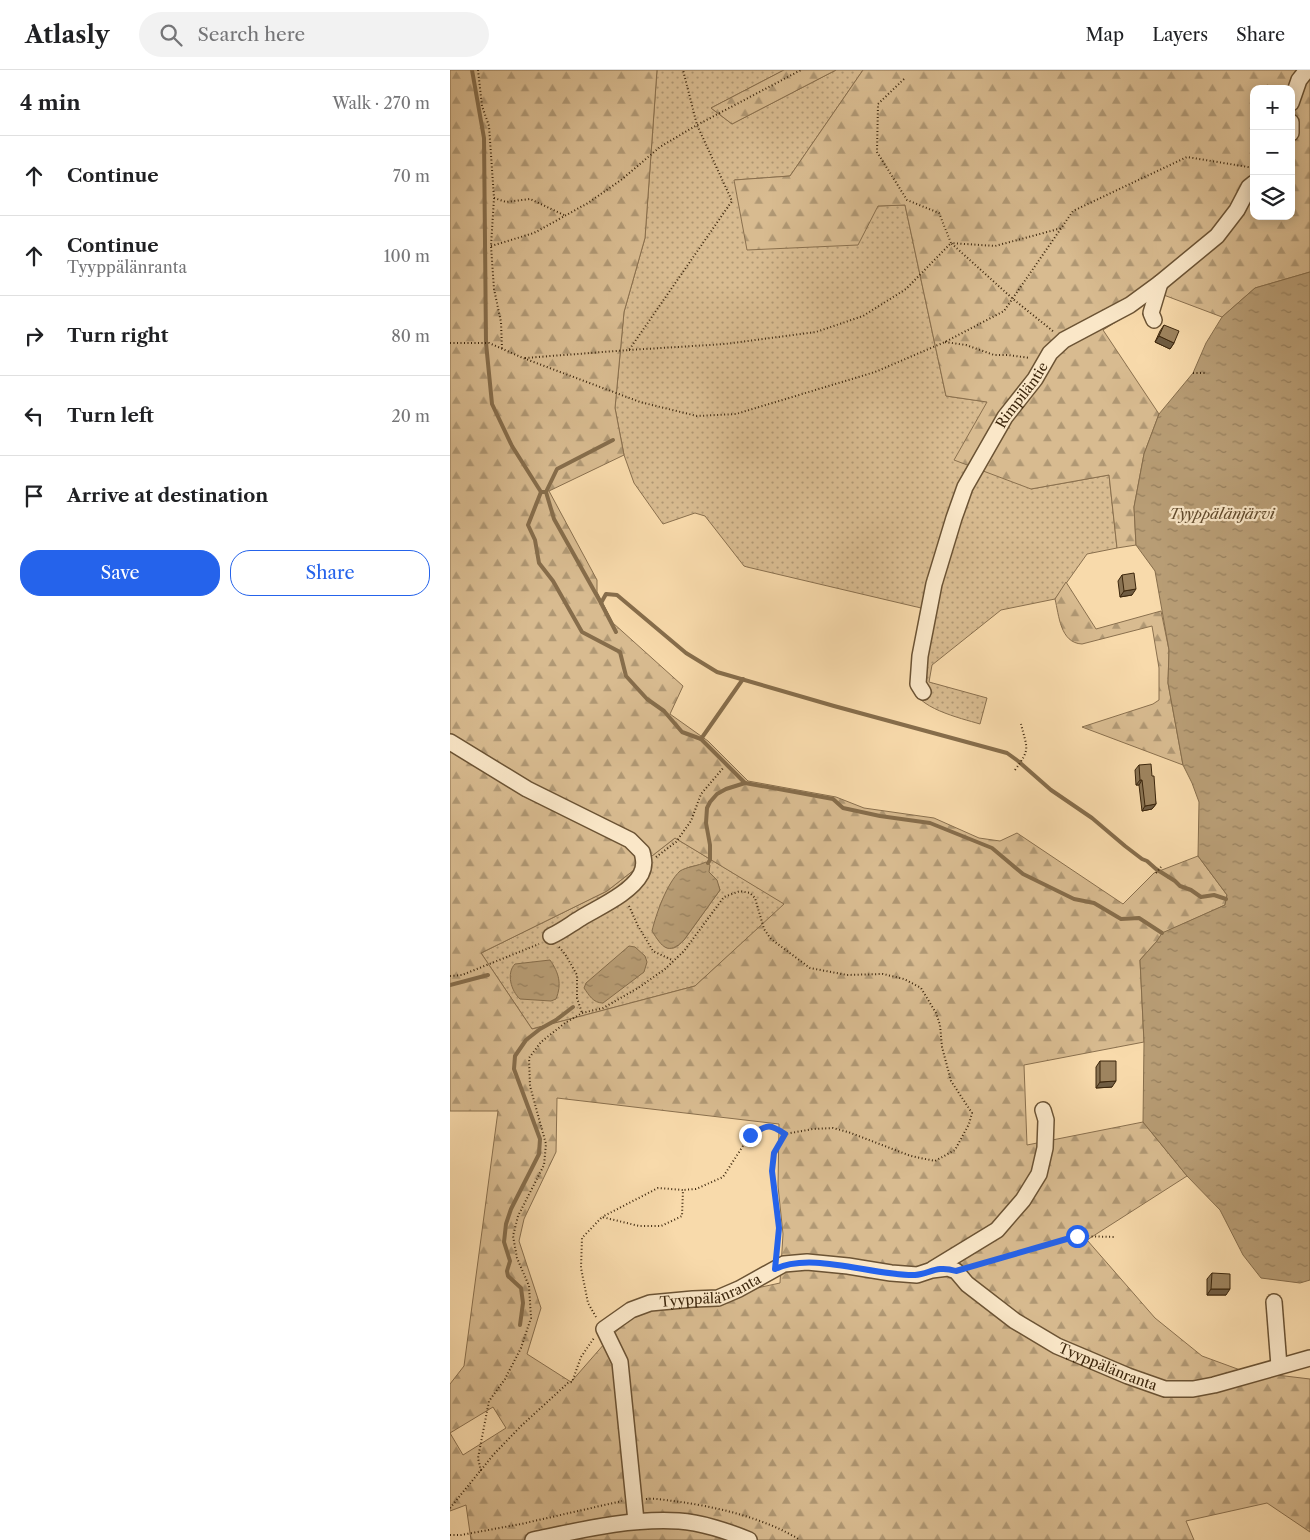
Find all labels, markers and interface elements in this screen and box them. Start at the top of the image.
search box [139,12,489,57]
text: Atlasly [25,20,109,49]
icon: search [157,21,185,49]
text: Search here [197,23,305,46]
text: Map [1086,24,1124,46]
text: Layers [1152,24,1208,46]
text: Share [1236,24,1285,46]
map controls [1250,85,1295,220]
button: + [1250,85,1295,130]
text: 4 min [20,90,81,115]
text: Walk · 270 m [332,93,430,113]
button: − [1250,130,1295,175]
icon: ahead [20,162,48,190]
text: Continue [67,164,159,187]
text: 70 m [393,166,430,186]
button: layers [1250,175,1295,220]
text: Continue [67,234,159,257]
icon: ahead [20,242,48,270]
text: 100 m [384,246,430,266]
text: Tyyppälänranta [67,257,187,277]
icon: right [20,322,48,350]
text: Turn right [67,324,168,347]
text: 80 m [391,326,430,346]
street label: Rimpiläntie [992,359,1052,431]
icon: left [20,402,48,430]
text: Turn left [67,404,154,427]
text: 20 m [391,406,430,426]
icon: arrive [20,482,48,510]
text: Arrive at destination [67,484,268,507]
water label: Tyyppälänjärvi [1169,504,1276,523]
button: Save [20,550,220,596]
button: Share [230,550,430,596]
route end [739,1124,762,1147]
route start [1066,1225,1089,1248]
street label: Tyyppälänranta [659,1269,765,1311]
street label: Tyyppälänranta [1056,1339,1160,1395]

